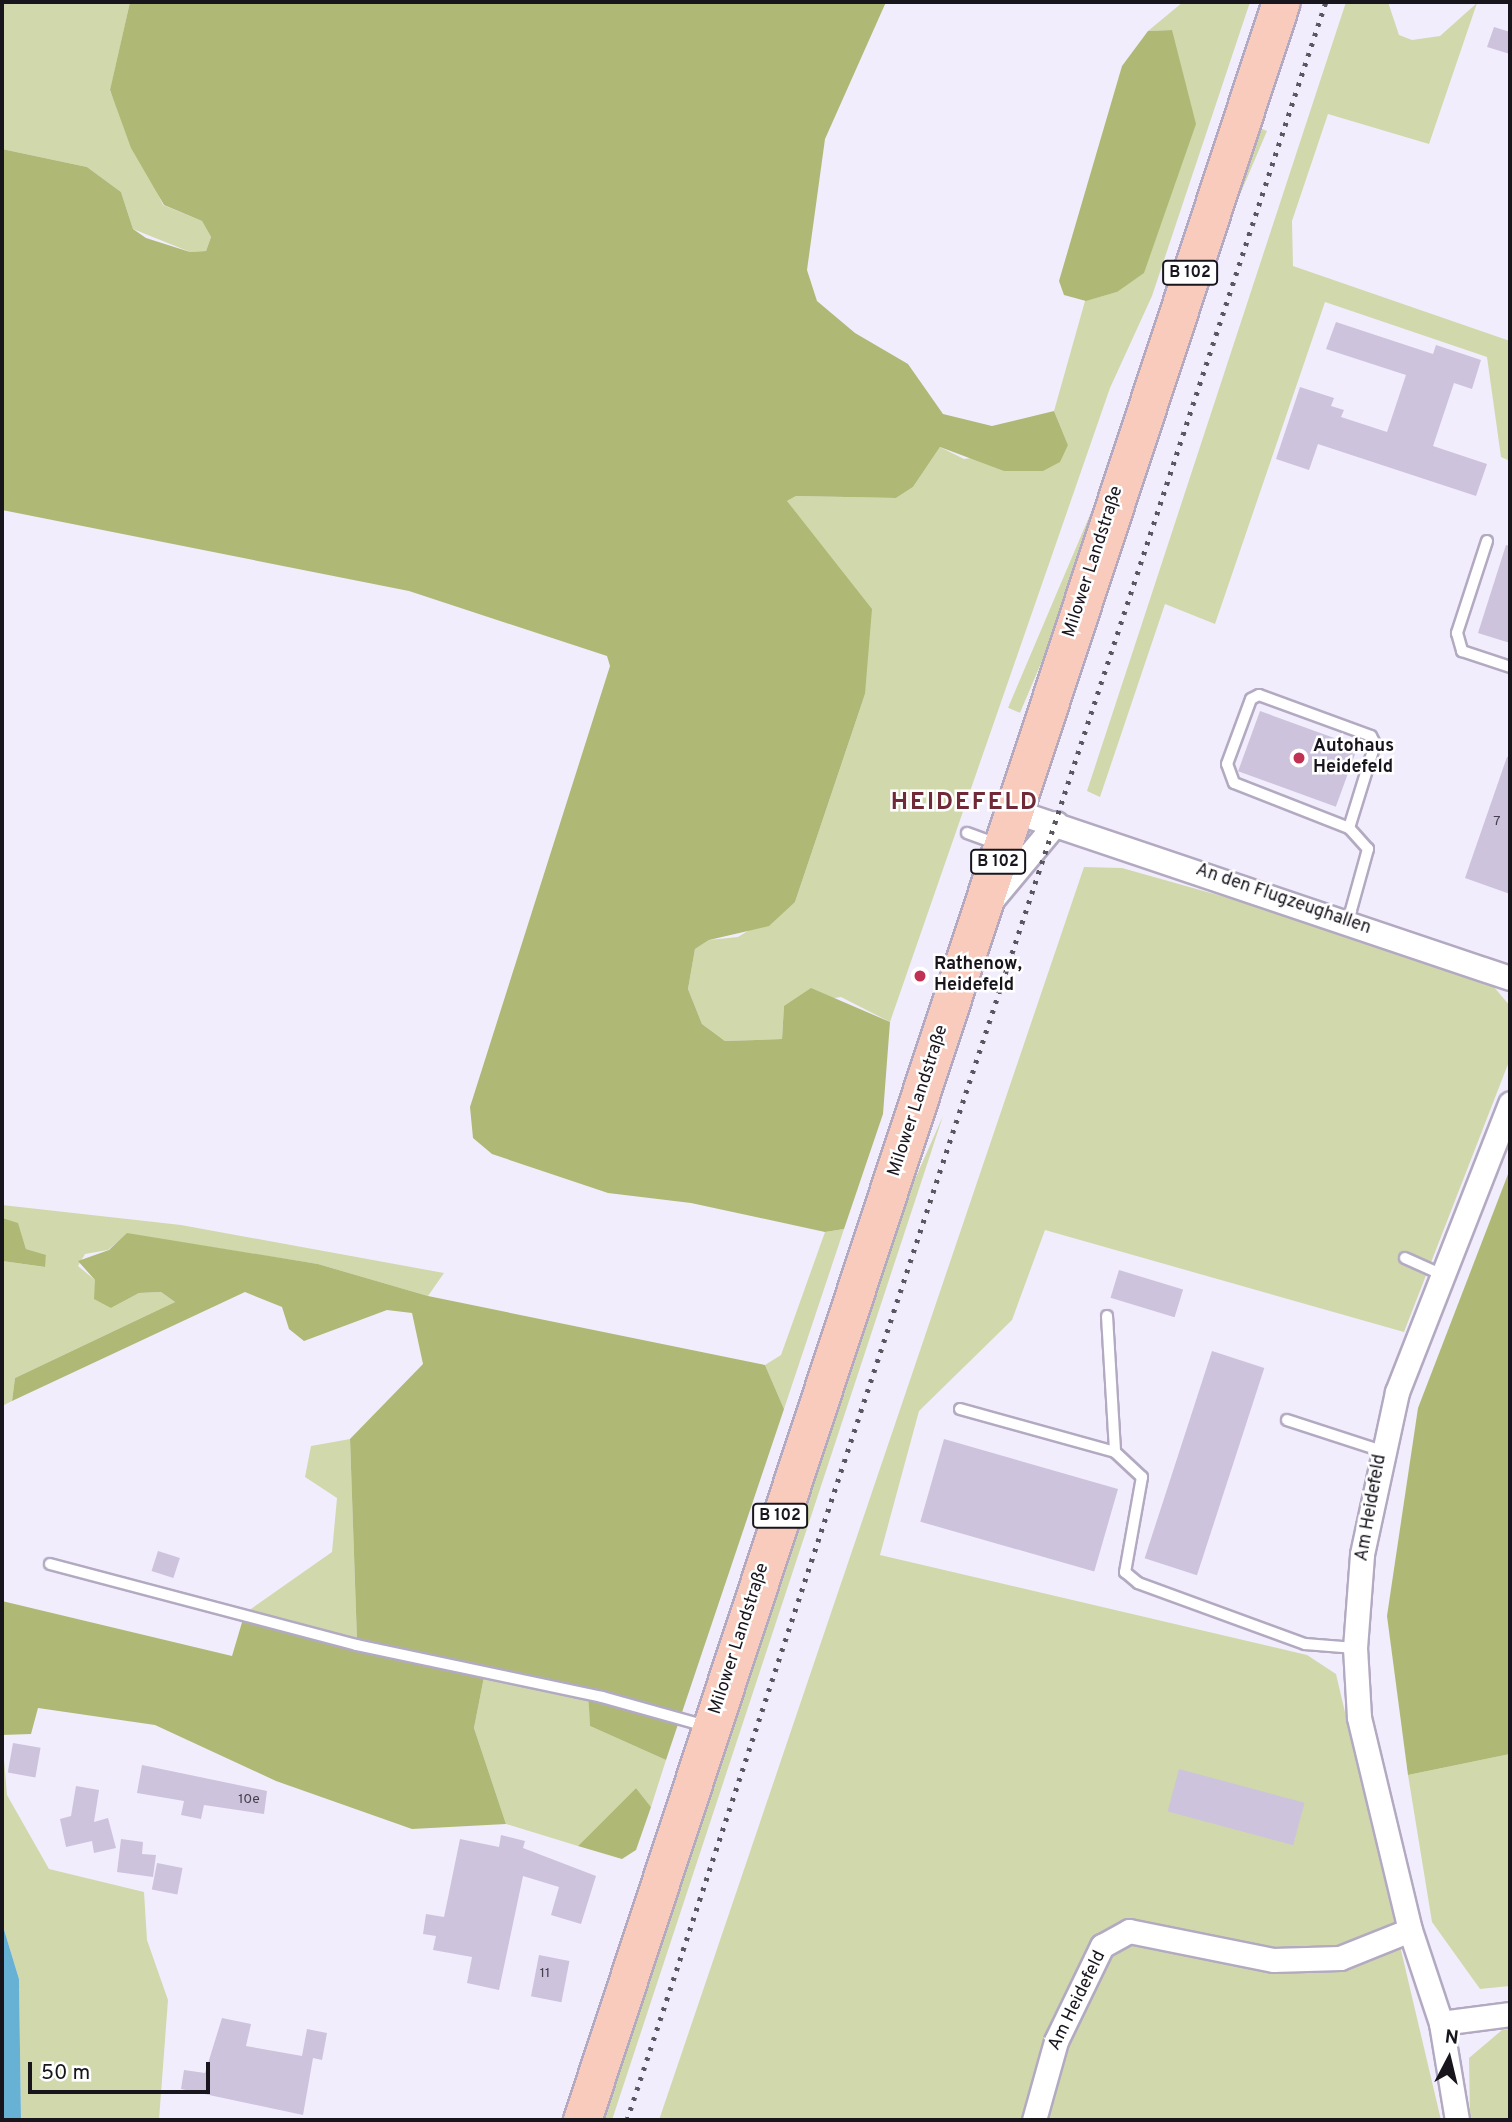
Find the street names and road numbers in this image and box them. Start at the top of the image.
road number: B 102 [1162,260,1218,286]
street label: Milower Landstraße [1059,484,1129,640]
road number: B 102 [970,849,1026,874]
street label: An den Flugzeughallen [1193,860,1373,940]
street label: Milower Landstraße [884,1023,954,1179]
street label: Am Heidefeld [1352,1453,1392,1563]
road number: B 102 [752,1504,808,1528]
street label: Milower Landstraße [705,1561,775,1717]
street label: Am Heidefeld [1045,1948,1111,2054]

